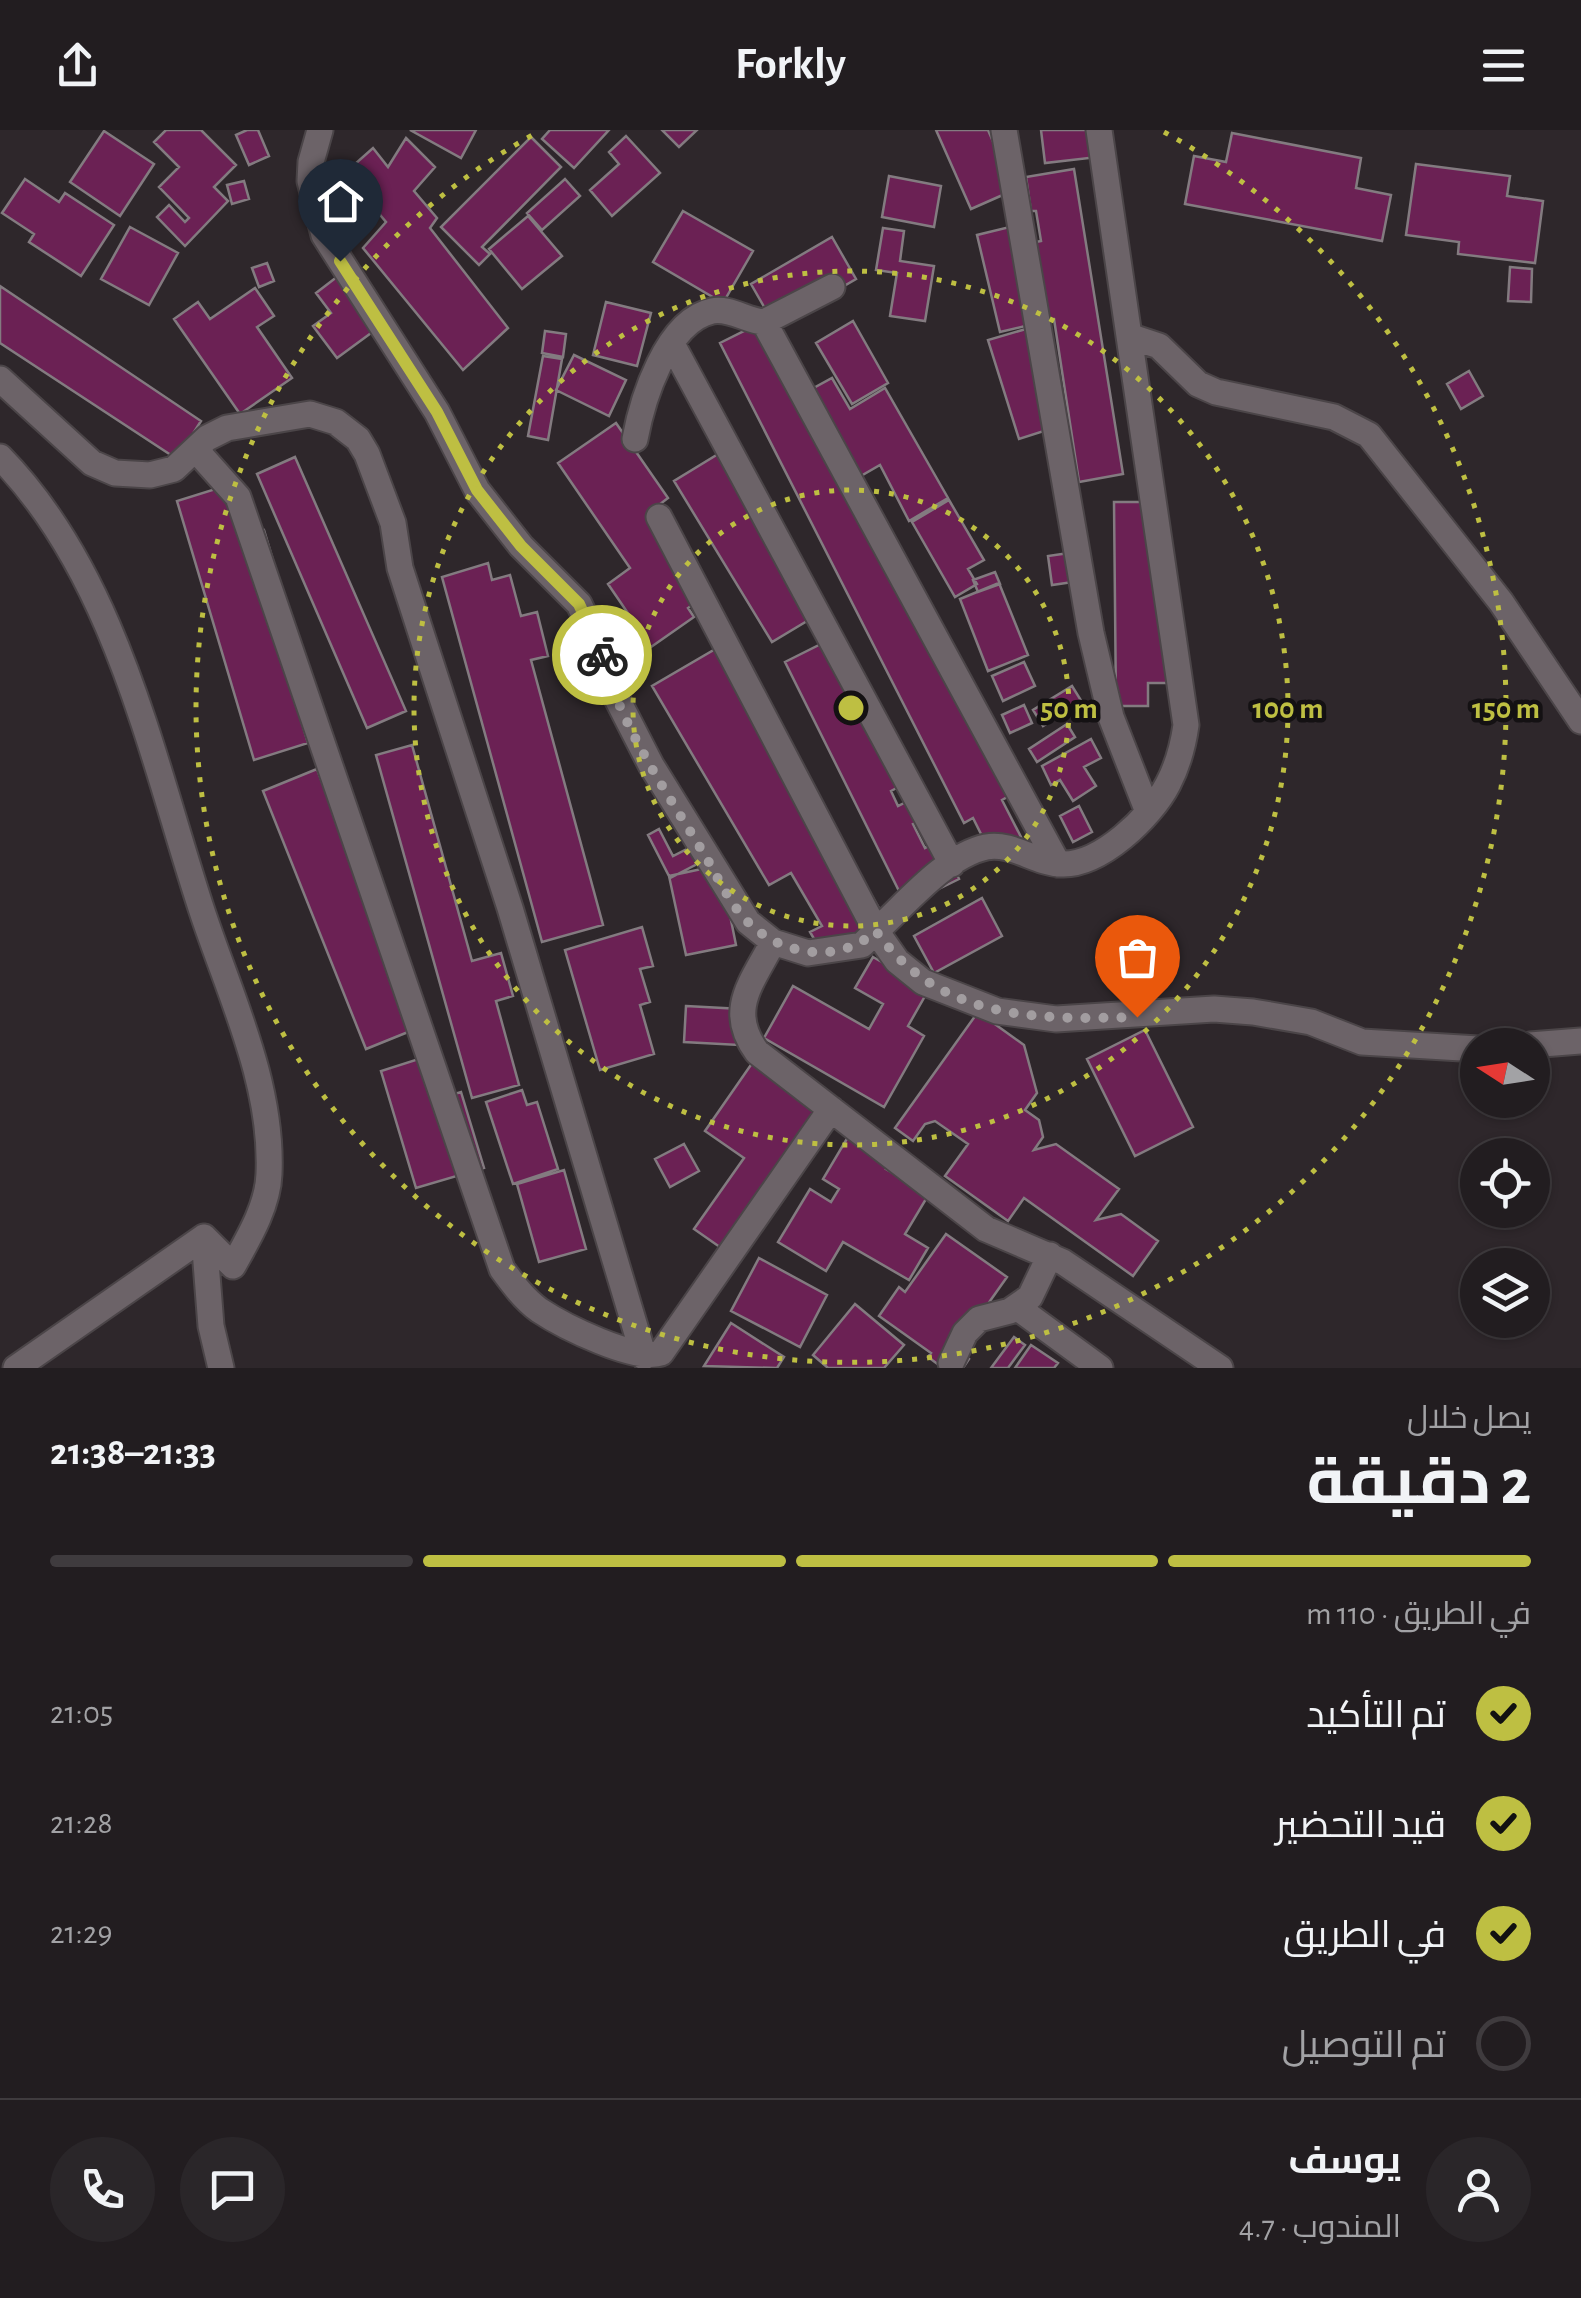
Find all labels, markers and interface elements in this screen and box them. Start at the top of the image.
icon: share [50,38,105,93]
icon: menu [1476,38,1531,93]
text: Forkly [735,42,846,87]
pin [298,159,383,262]
icon: home [313,174,368,229]
courier [552,605,652,705]
icon: bike [575,628,630,683]
centre of rings [833,690,869,726]
text: 50 m [1040,694,1098,724]
text: 100 m [1253,694,1323,724]
text: 150 m [1472,694,1540,724]
pin [1095,915,1180,1018]
icon: bag [1110,930,1165,985]
north arrow [1460,1028,1550,1118]
map controls [1460,1028,1550,1338]
button: locate [1460,1138,1550,1228]
button: layers [1460,1248,1550,1338]
text: يصل خلال [1407,1402,1531,1434]
text: 21:33–21:38 [50,1434,216,1472]
text: 2 دقيقة [1307,1451,1531,1516]
text: في الطريق · 110 m [1306,1598,1531,1630]
icon: check [1476,1686,1531,1741]
text: 21:05 [50,1697,113,1729]
text: تم التأكيد [1306,1697,1446,1735]
icon: check [1476,1796,1531,1851]
text: 21:28 [50,1807,113,1839]
text: قيد التحضير [1275,1807,1446,1845]
icon: check [1476,1906,1531,1961]
text: 21:29 [50,1917,113,1949]
text: في الطريق [1283,1917,1446,1955]
text: تم التوصيل [1282,2027,1446,2065]
button: phone [50,2137,155,2242]
button: chat [180,2137,285,2242]
button: person [1426,2137,1531,2242]
text: يوسف [1288,2143,1401,2181]
text: المندوب · 4.7 [1239,2211,1401,2243]

